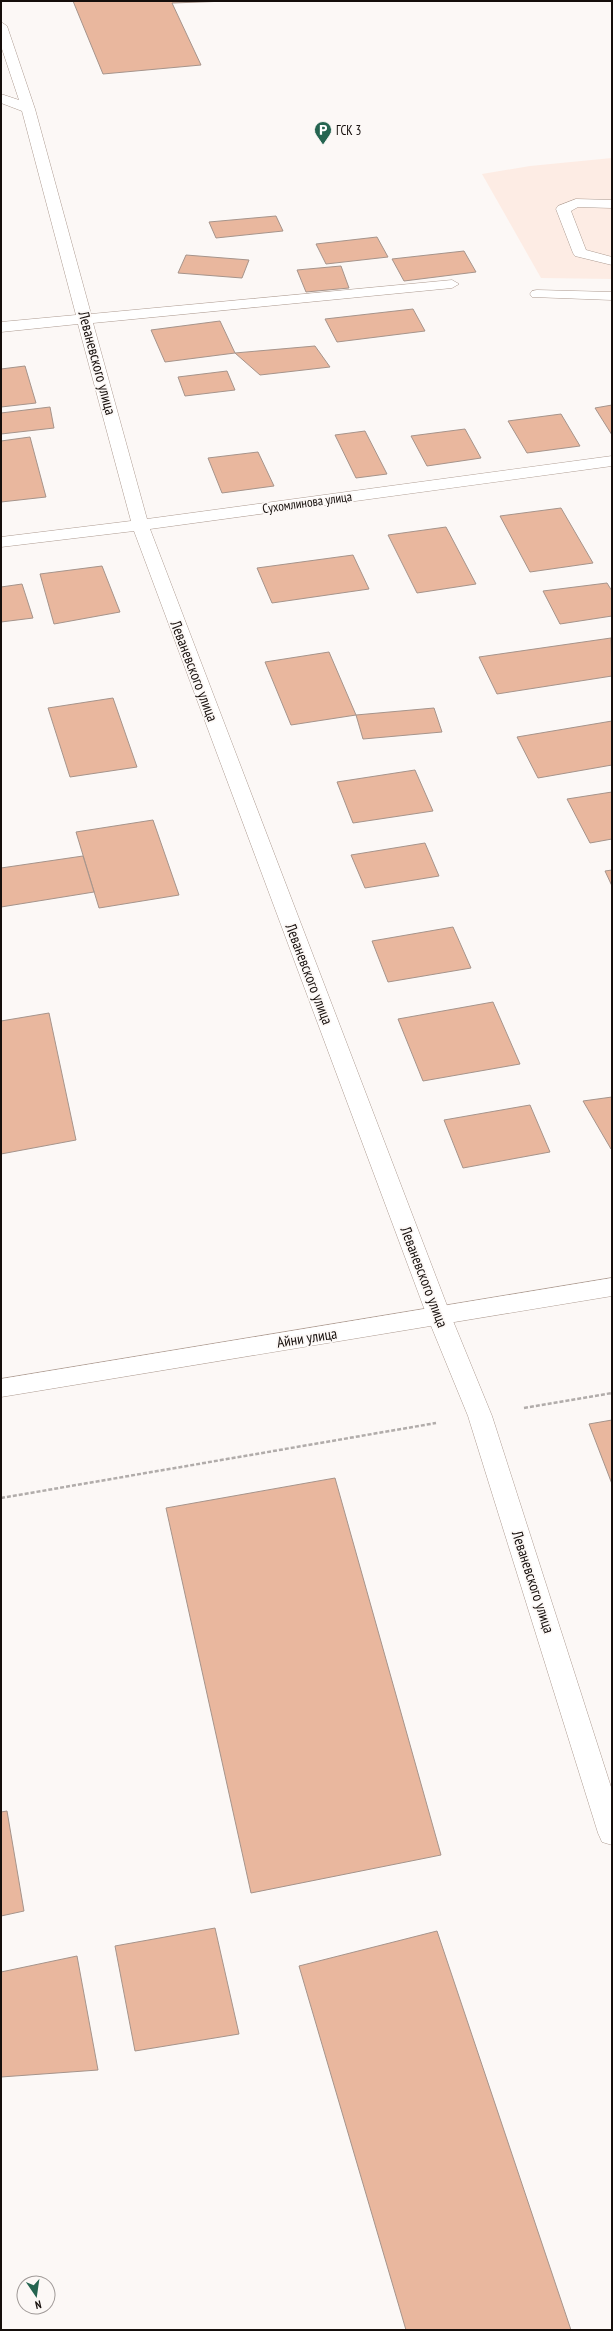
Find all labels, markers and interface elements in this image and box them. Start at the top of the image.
parking icon: ГСК 3 [313,120,333,145]
place label: ГСК 3 [336,122,362,139]
street label: Леваневского улица [74,308,120,417]
street label: Сухомлинова улица [261,488,353,517]
street label: Леваневского улица [166,617,222,724]
street label: Леваневского улица [281,920,337,1027]
street label: Леваневского улица [396,1223,452,1330]
street label: Айни улица [275,1323,338,1352]
street label: Леваневского улица [508,1527,559,1635]
north arrow [16,2275,56,2315]
text: N [34,2297,43,2312]

